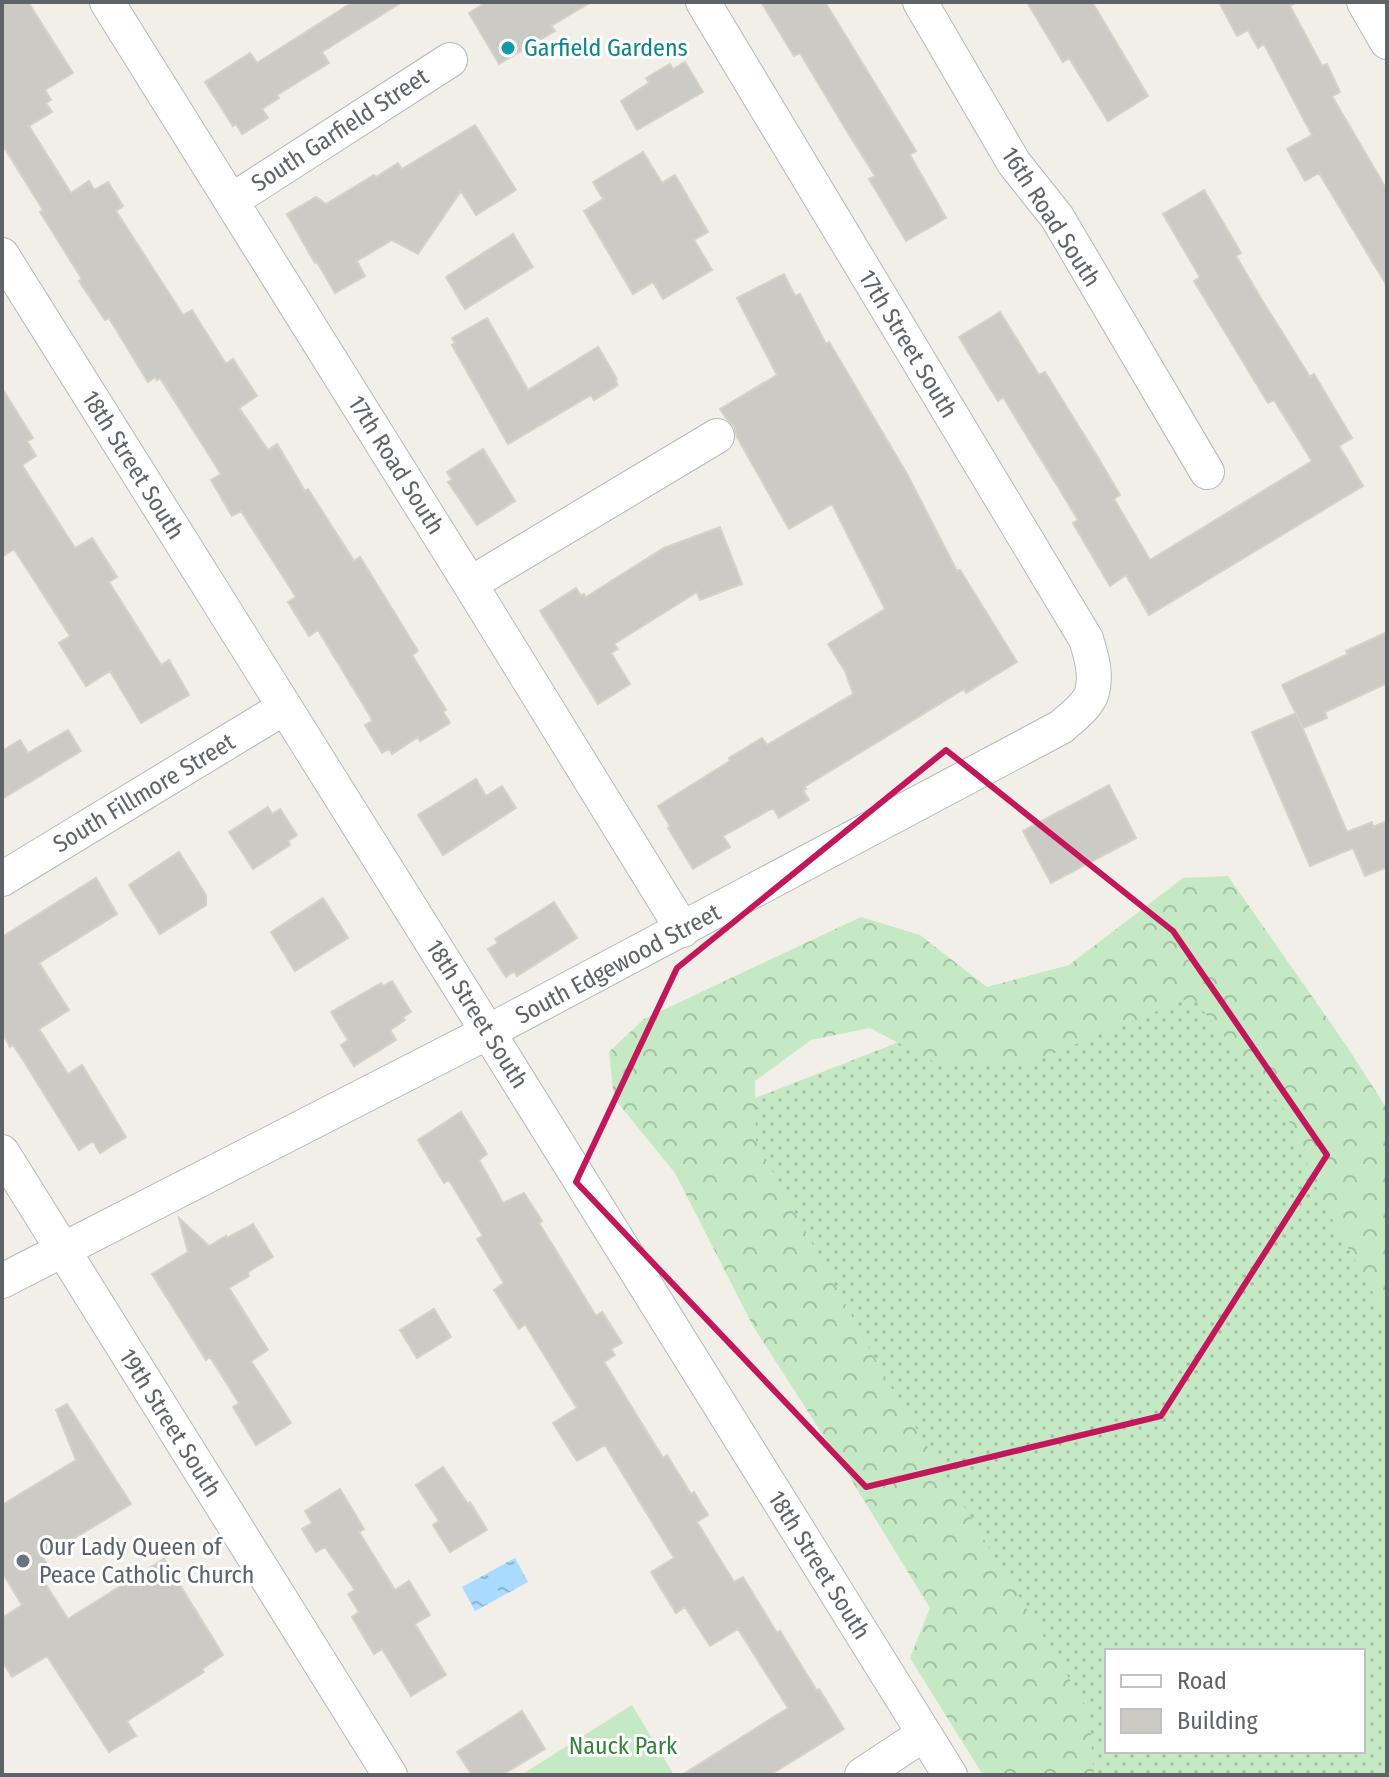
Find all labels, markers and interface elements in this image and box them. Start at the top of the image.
place label: Garfield Gardens [524,34,688,62]
marker: Garfield Gardens [499,39,517,57]
street label: South Garfield Street [246,62,434,198]
street label: 16th Road South [996,142,1106,292]
street label: 17th Street South [853,265,963,423]
street label: 18th Street South [76,386,190,544]
street label: 17th Road South [342,391,450,539]
street label: South Fillmore Street [48,728,240,858]
street label: South Edgewood Street [511,898,725,1030]
street label: 18th Street South [420,935,534,1093]
street label: 19th Street South [113,1344,227,1502]
street label: 18th Street South [762,1486,876,1644]
place label: Our Lady Queen of Peace Catholic Church [39,1533,254,1589]
marker: Our Lady Queen of Peace Catholic Church [14,1552,32,1570]
legend [1105,1649,1365,1753]
text: Road [1177,1667,1227,1695]
text: Building [1177,1707,1259,1735]
park label: Nauck Park [569,1732,678,1760]

